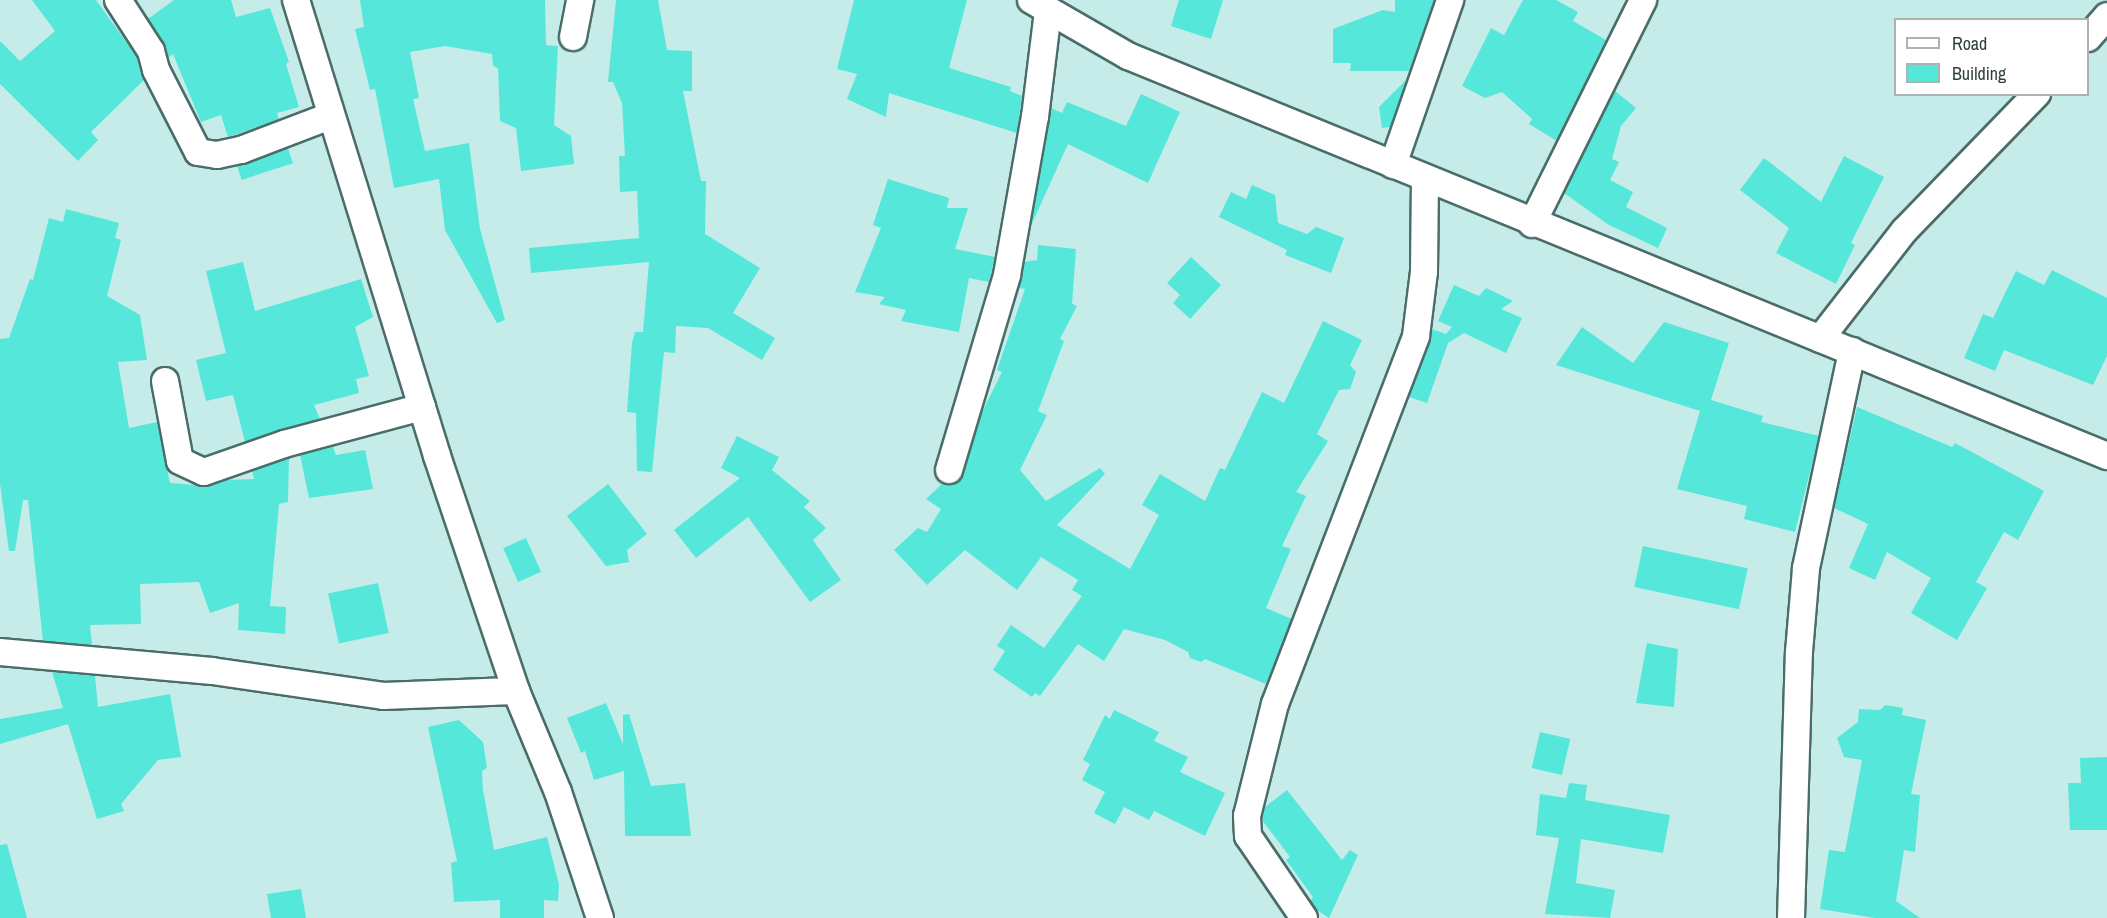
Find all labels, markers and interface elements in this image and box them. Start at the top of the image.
legend [1894,18,2089,96]
text: Road [1952,31,1987,56]
text: Building [1952,61,2006,86]

